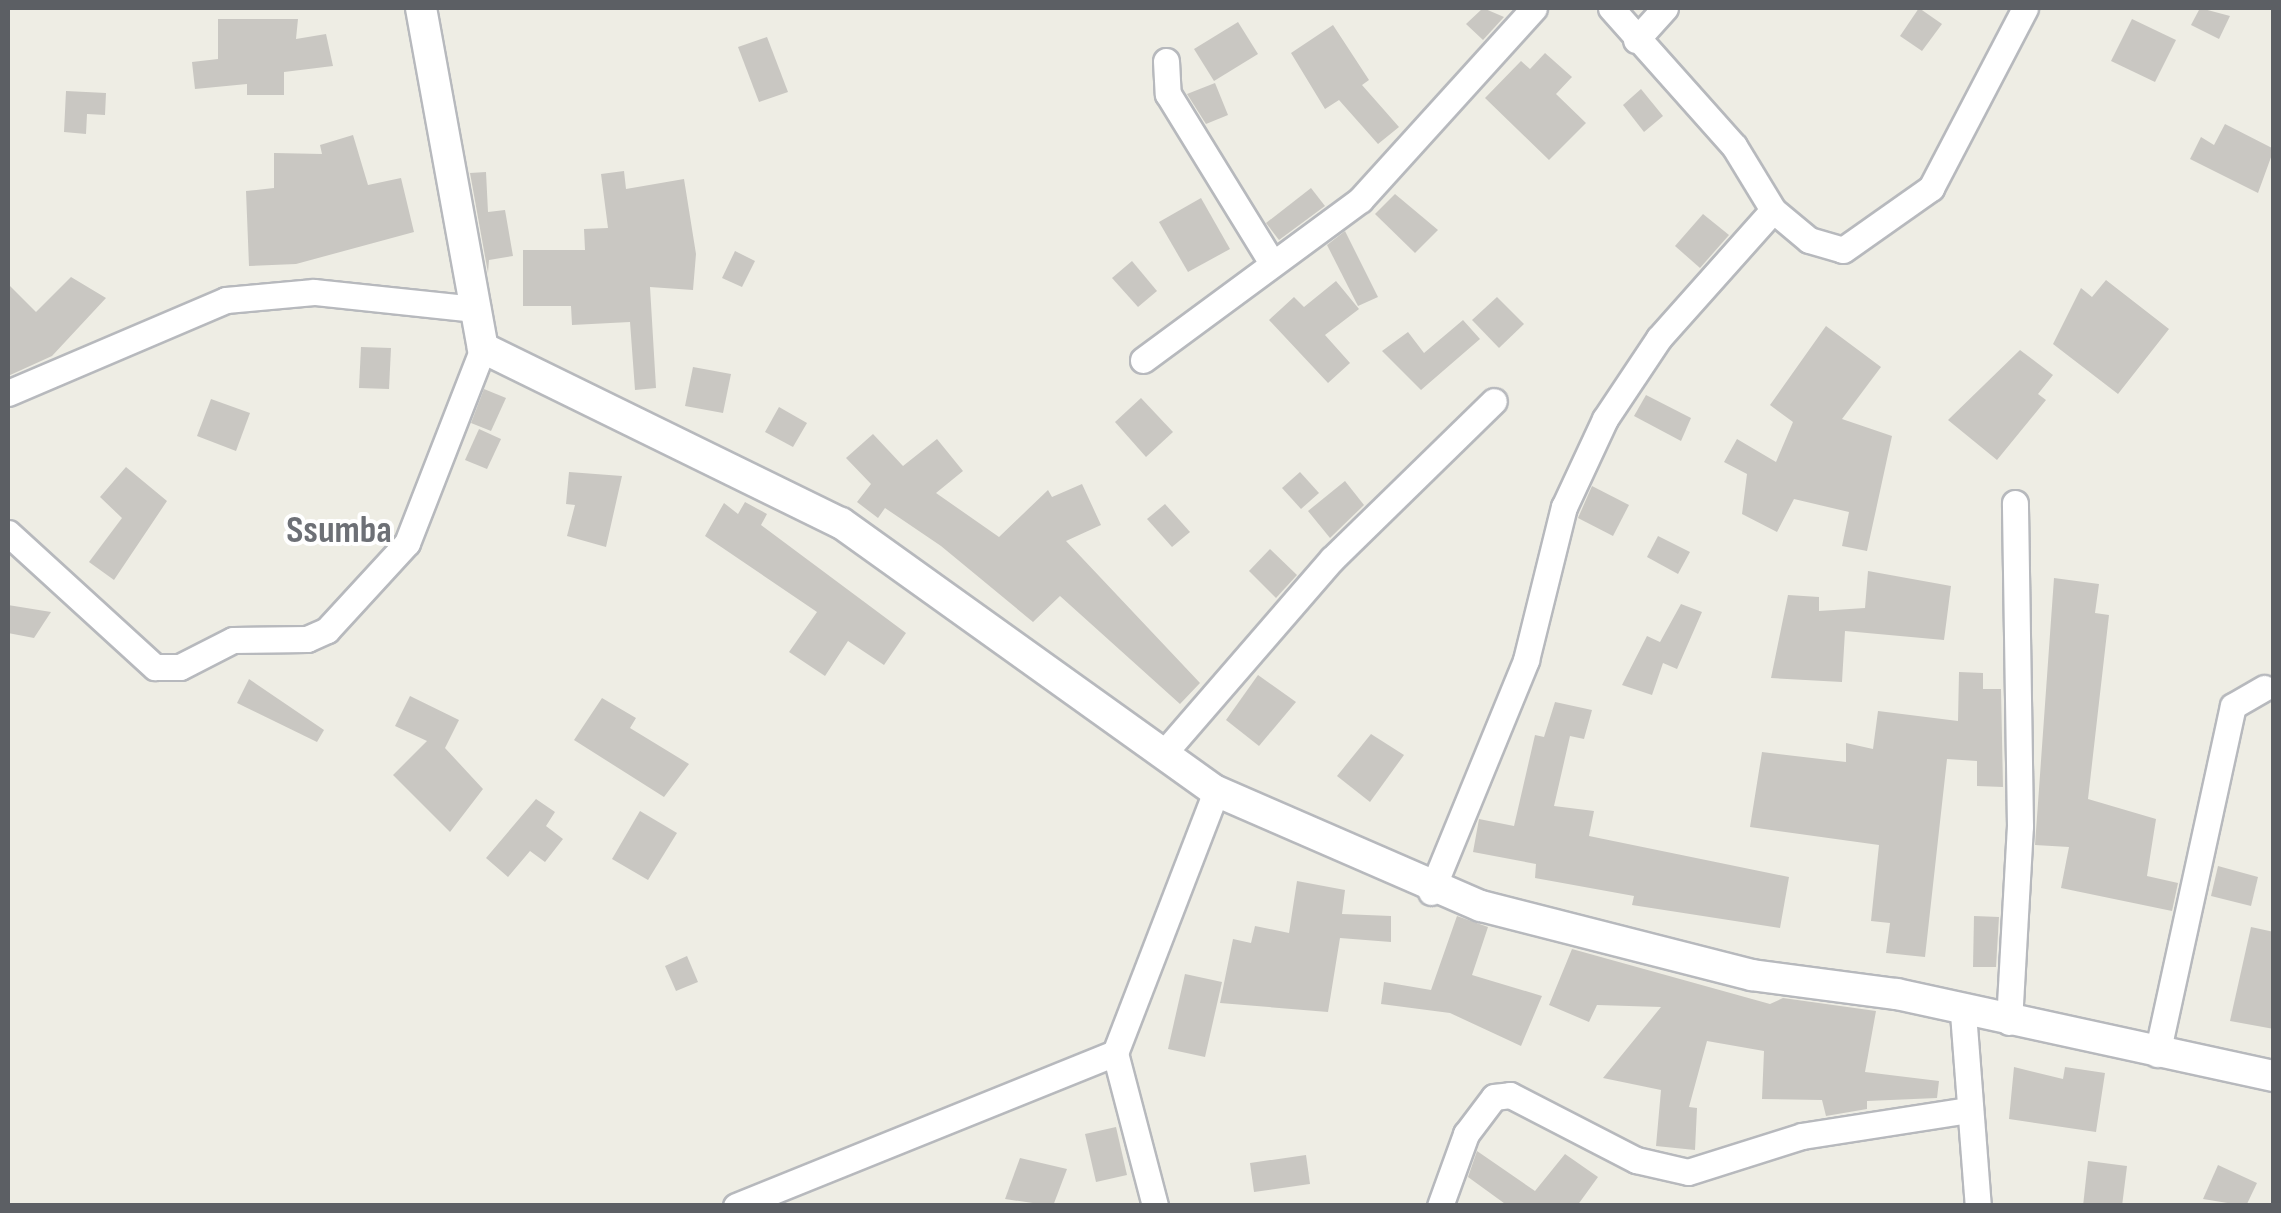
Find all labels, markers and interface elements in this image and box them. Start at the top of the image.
district label: Ssumba [286,508,392,554]

